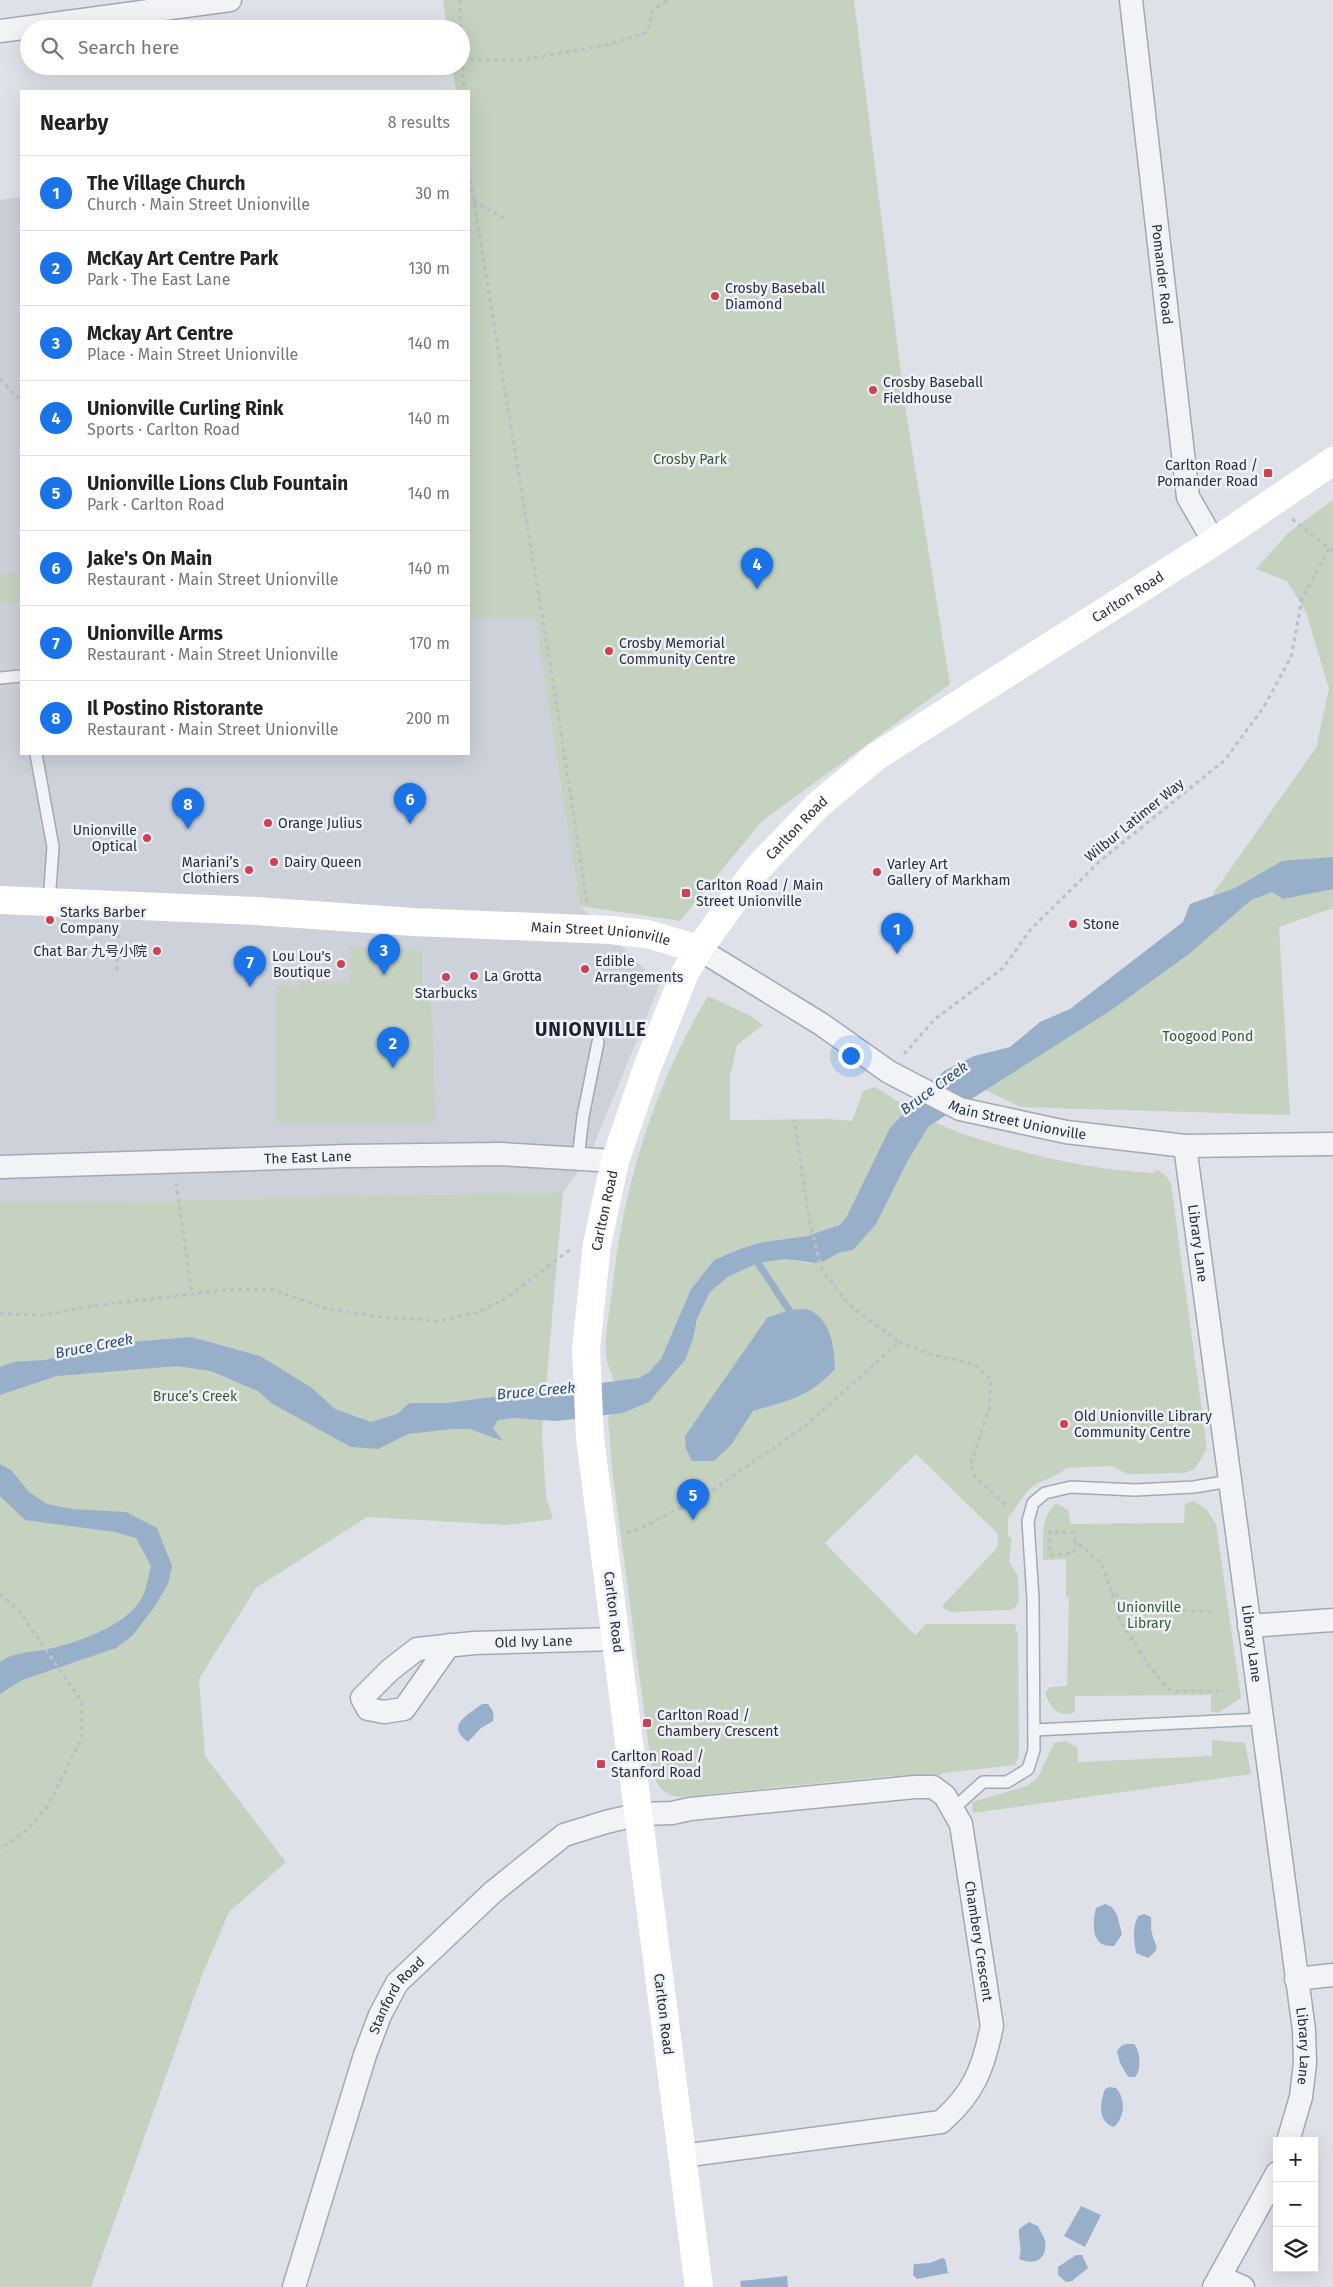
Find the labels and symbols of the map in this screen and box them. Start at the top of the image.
street label: Pomander Road [1148,223,1176,326]
place label: Crosby Baseball Diamond [725,280,825,313]
marker: Crosby Baseball Diamond [709,290,721,302]
place label: Crosby Baseball Fieldhouse [883,374,983,407]
marker: Crosby Baseball Fieldhouse [867,384,879,396]
park label: Crosby Park [653,451,728,468]
place label: Carlton Road / Pomander Road [1157,457,1258,490]
marker: Carlton Road / Pomander Road [1262,467,1274,479]
pin: 4 [741,548,773,589]
street label: Carlton Road [1089,568,1167,626]
place label: Crosby Memorial Community Centre [619,635,736,668]
marker: Crosby Memorial Community Centre [603,645,615,657]
street label: Wilbur Latimer Way [1081,775,1187,866]
pin: 6 [394,783,426,824]
pin: 8 [172,788,204,829]
street label: Carlton Road [762,793,831,864]
place label: Orange Julius [278,815,362,832]
marker: Orange Julius [262,817,274,829]
place label: Unionville Optical [73,822,137,855]
marker: Unionville Optical [141,832,153,844]
place label: Mariani’s Clothiers [182,854,239,887]
place label: Dairy Queen [284,854,362,871]
marker: Dairy Queen [268,856,280,868]
place label: Varley Art Gallery of Markham [887,856,1011,889]
marker: Mariani’s Clothiers [243,864,255,876]
marker: Varley Art Gallery of Markham [871,866,883,878]
place label: Carlton Road / Main Street Unionville [696,877,823,910]
marker: Carlton Road / Main Street Unionville [680,887,692,899]
place label: Starks Barber Company [60,904,146,937]
pin: 1 [881,913,913,954]
marker: Starks Barber Company [44,914,56,926]
place label: Stone [1083,916,1119,933]
marker: Stone [1067,918,1079,930]
street label: Main Street Unionville [531,919,673,949]
pin: 3 [368,934,400,975]
place label: Chat Bar 九号小院 [33,943,147,960]
marker: Chat Bar 九号小院 [151,945,163,957]
pin: 7 [234,946,266,987]
place label: Lou Lou's Boutique [272,948,331,981]
place label: Edible Arrangements [595,953,684,986]
marker: Lou Lou's Boutique [335,958,347,970]
marker: Edible Arrangements [579,963,591,975]
place label: La Grotta [484,968,542,985]
marker: La Grotta [468,970,480,982]
marker: Starbucks [440,971,452,983]
place label: Starbucks [415,985,478,1002]
district label: UNIONVILLE [535,1018,647,1041]
pin: 2 [377,1027,409,1068]
park label: Toogood Pond [1163,1028,1253,1045]
your location [838,1043,864,1069]
water label: Bruce Creek [897,1058,971,1118]
street label: Main Street Unionville [945,1096,1087,1143]
street label: The East Lane [264,1148,352,1168]
street label: Carlton Road [588,1169,622,1252]
street label: Library Lane [1184,1203,1211,1283]
water label: Bruce Creek [54,1330,134,1362]
water label: Bruce Creek [496,1379,576,1403]
park label: Bruce’s Creek [153,1388,238,1405]
place label: Old Unionville Library Community Centre [1074,1408,1212,1441]
marker: Old Unionville Library Community Centre [1058,1418,1070,1430]
pin: 5 [677,1479,709,1520]
street label: Carlton Road [600,1570,627,1654]
park label: Unionville Library [1117,1599,1181,1632]
street label: Library Lane [1238,1604,1265,1683]
street label: Old Ivy Lane [494,1632,573,1651]
place label: Carlton Road / Chambery Crescent [657,1707,779,1740]
marker: Carlton Road / Chambery Crescent [641,1717,653,1729]
place label: Carlton Road / Stanford Road [611,1748,704,1781]
marker: Carlton Road / Stanford Road [595,1758,607,1770]
street label: Chambery Crescent [961,1880,996,2003]
street label: Stanford Road [366,1953,428,2037]
street label: Carlton Road [650,1972,677,2056]
street label: Library Lane [1292,2006,1313,2086]

